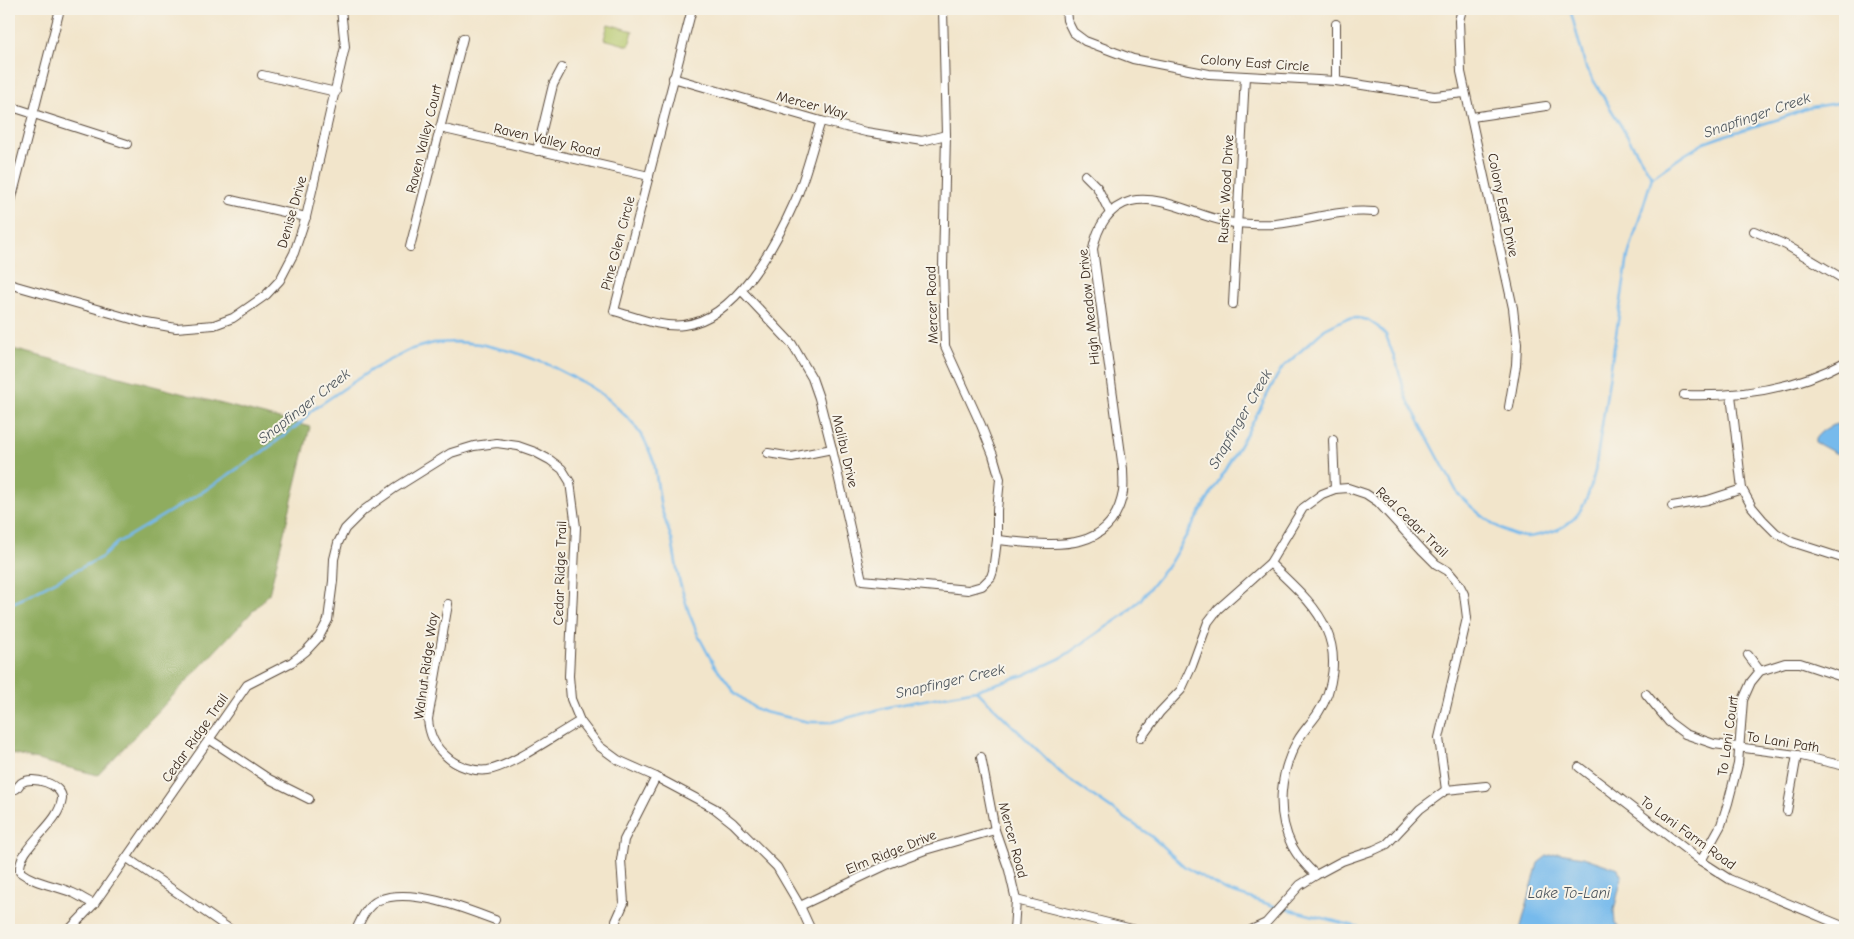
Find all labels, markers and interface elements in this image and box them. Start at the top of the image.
street label: Colony East Circle [1200,51,1310,75]
street label: Raven Valley Court [402,82,446,195]
street label: Mercer Way [775,87,850,123]
water label: Snapfinger Creek [1701,88,1813,142]
street label: Raven Valley Road [492,119,602,161]
street label: Rustic Wood Drive [1215,134,1237,244]
street label: Colony East Drive [1484,152,1522,258]
street label: Denise Drive [274,174,310,250]
street label: Pine Glen Circle [597,194,639,292]
street label: High Meadow Drive [1074,248,1104,366]
street label: Mercer Road [922,266,942,344]
water label: Snapfinger Creek [254,364,354,448]
water label: Snapfinger Creek [1204,365,1276,472]
street label: Malibu Drive [828,413,862,489]
street label: Red Cedar Trail [1372,483,1452,561]
street label: Cedar Ridge Trail [550,520,570,626]
street label: Walnut Ridge Way [410,611,442,721]
water label: Snapfinger Creek [893,659,1007,702]
street label: Cedar Ridge Trail [158,690,232,786]
street label: To Lani Court [1714,694,1742,777]
street label: To Lani Path [1745,728,1821,756]
street label: To Lani Farm Road [1637,793,1739,873]
street label: Mercer Road [995,800,1031,880]
street label: Elm Ridge Drive [843,826,939,878]
water label: Lake To-Lani [1528,884,1611,902]

